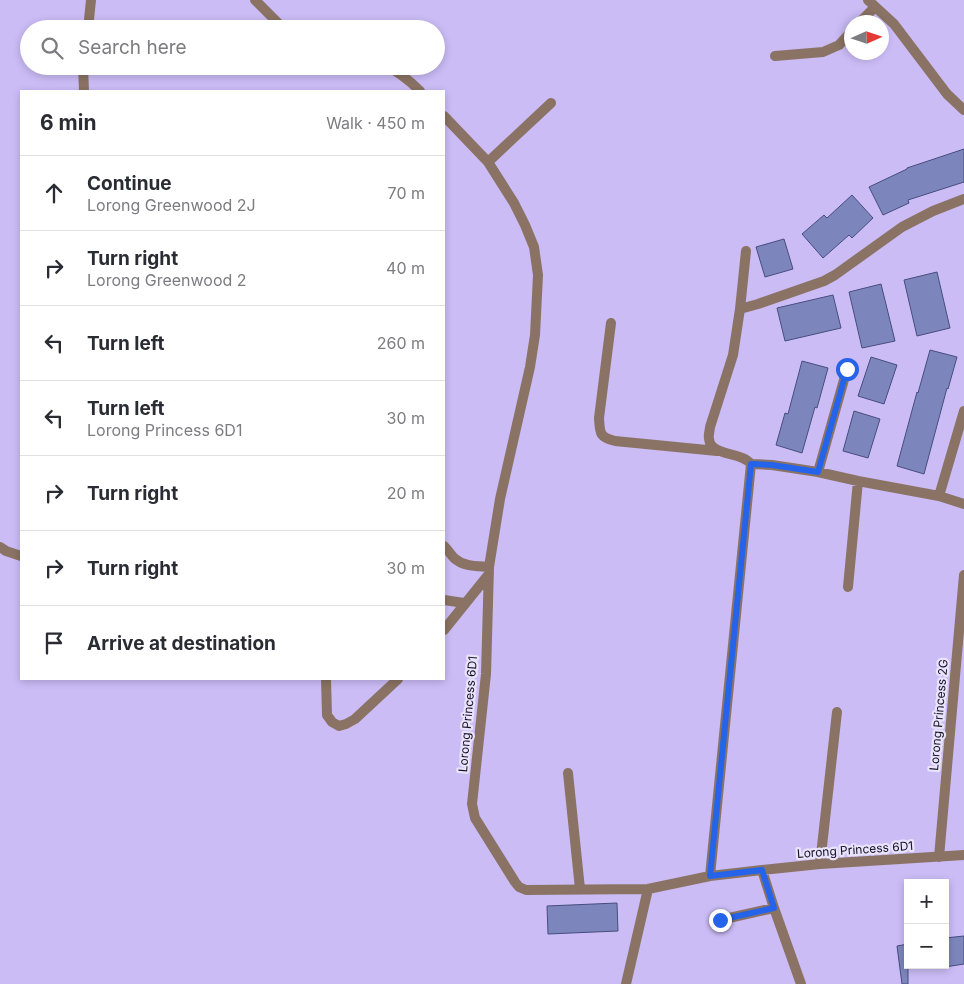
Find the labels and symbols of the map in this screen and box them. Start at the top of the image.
north arrow [844,15,889,60]
route start [836,358,859,381]
street label: Lorong Princess 6D1 [455,655,480,773]
street label: Lorong Princess 2G [926,659,951,771]
street label: Lorong Princess 6D1 [796,838,914,861]
route end [709,909,732,932]

